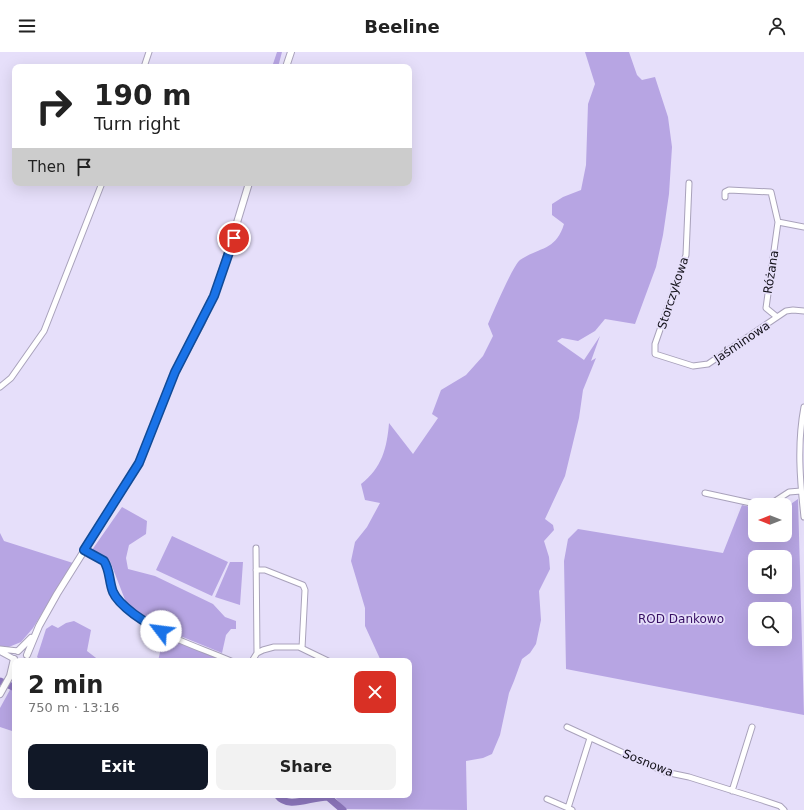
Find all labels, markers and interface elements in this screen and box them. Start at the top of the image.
icon: menu [16,15,38,37]
icon: person [766,15,788,37]
text: Beeline [364,16,440,37]
text: 190 m [94,79,191,112]
icon: right [28,80,80,132]
text: Turn right [94,113,180,134]
icon: arrive [73,156,95,178]
text: Then [28,158,65,176]
pin [217,221,251,255]
icon: arrive [223,227,245,249]
street label: Różana [761,249,781,295]
street label: Storczykowa [655,255,691,331]
street label: Jaśminowa [711,318,773,366]
north arrow [748,498,792,542]
map controls [748,498,792,646]
button: sound [748,550,792,594]
button: search [748,602,792,646]
position arrow [140,610,182,652]
park label: ROD Dankowo [638,612,724,626]
text: 2 min [28,671,103,699]
button: close [354,671,396,713]
text: 750 m · 13:16 [28,700,119,715]
button: Exit [28,744,208,790]
button: Share [216,744,396,790]
street label: Sosnowa [621,747,675,779]

